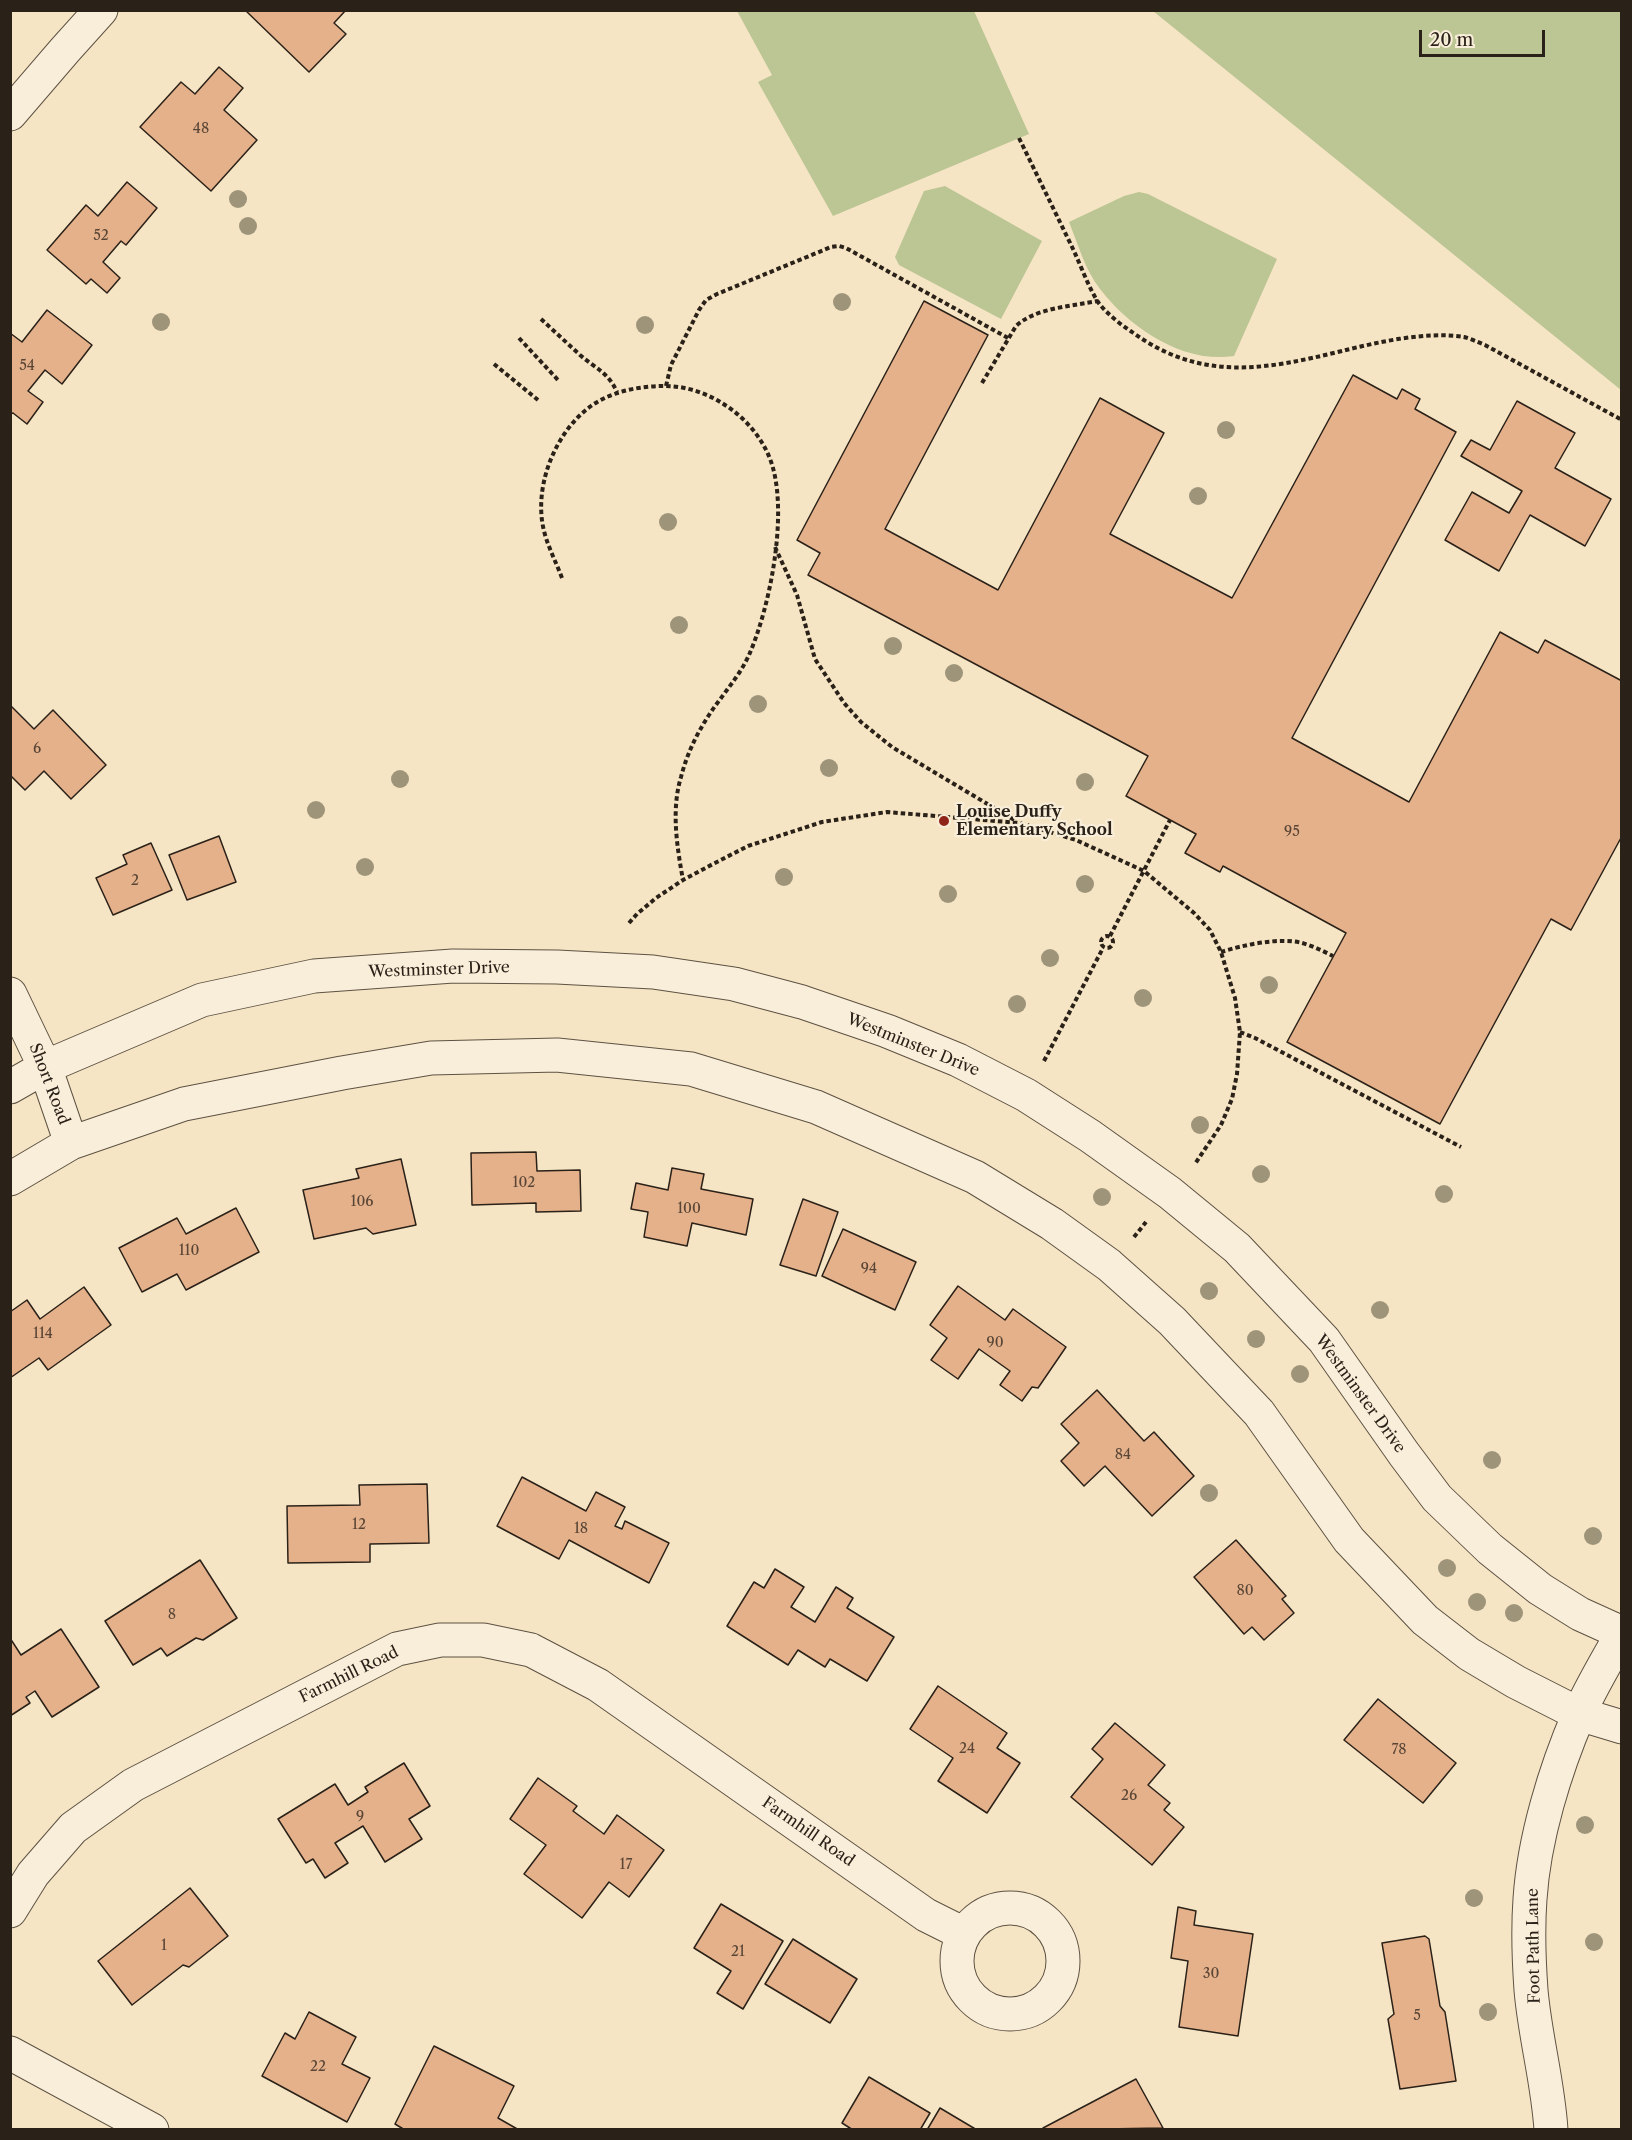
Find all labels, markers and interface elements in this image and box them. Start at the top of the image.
scale bar [1422,18,1548,56]
text: 20 m [1430,29,1473,51]
house number: 48 [193,121,209,137]
house number: 52 [93,228,109,244]
house number: 54 [19,358,35,374]
house number: 6 [33,741,41,757]
place label: Louise Duffy Elementary School [956,802,1113,840]
marker: Louise Duffy Elementary School [937,814,951,828]
house number: 95 [1284,824,1300,840]
house number: 2 [131,873,139,889]
street label: Westminster Drive [368,958,510,982]
street label: Westminster Drive [844,1010,982,1080]
street label: Short Road [25,1041,73,1127]
house number: 102 [513,1175,535,1191]
house number: 106 [351,1194,373,1210]
house number: 100 [677,1201,701,1217]
house number: 110 [179,1243,199,1259]
house number: 94 [861,1261,877,1277]
house number: 114 [33,1326,53,1342]
street label: Westminster Drive [1311,1331,1409,1457]
house number: 90 [986,1335,1004,1351]
house number: 84 [1115,1447,1131,1463]
house number: 12 [352,1517,366,1533]
house number: 18 [574,1521,588,1537]
house number: 80 [1236,1583,1254,1599]
house number: 8 [168,1607,176,1623]
street label: Farmhill Road [296,1643,402,1707]
house number: 24 [959,1741,975,1757]
house number: 78 [1391,1742,1407,1758]
house number: 26 [1121,1788,1137,1804]
street label: Farmhill Road [758,1793,858,1871]
house number: 9 [356,1809,364,1825]
house number: 17 [620,1857,632,1873]
street label: Foot Path Lane [1523,1888,1545,2004]
house number: 1 [161,1938,167,1954]
house number: 21 [731,1944,745,1960]
house number: 30 [1203,1966,1219,1982]
house number: 5 [1413,2008,1421,2024]
house number: 22 [310,2059,326,2075]

